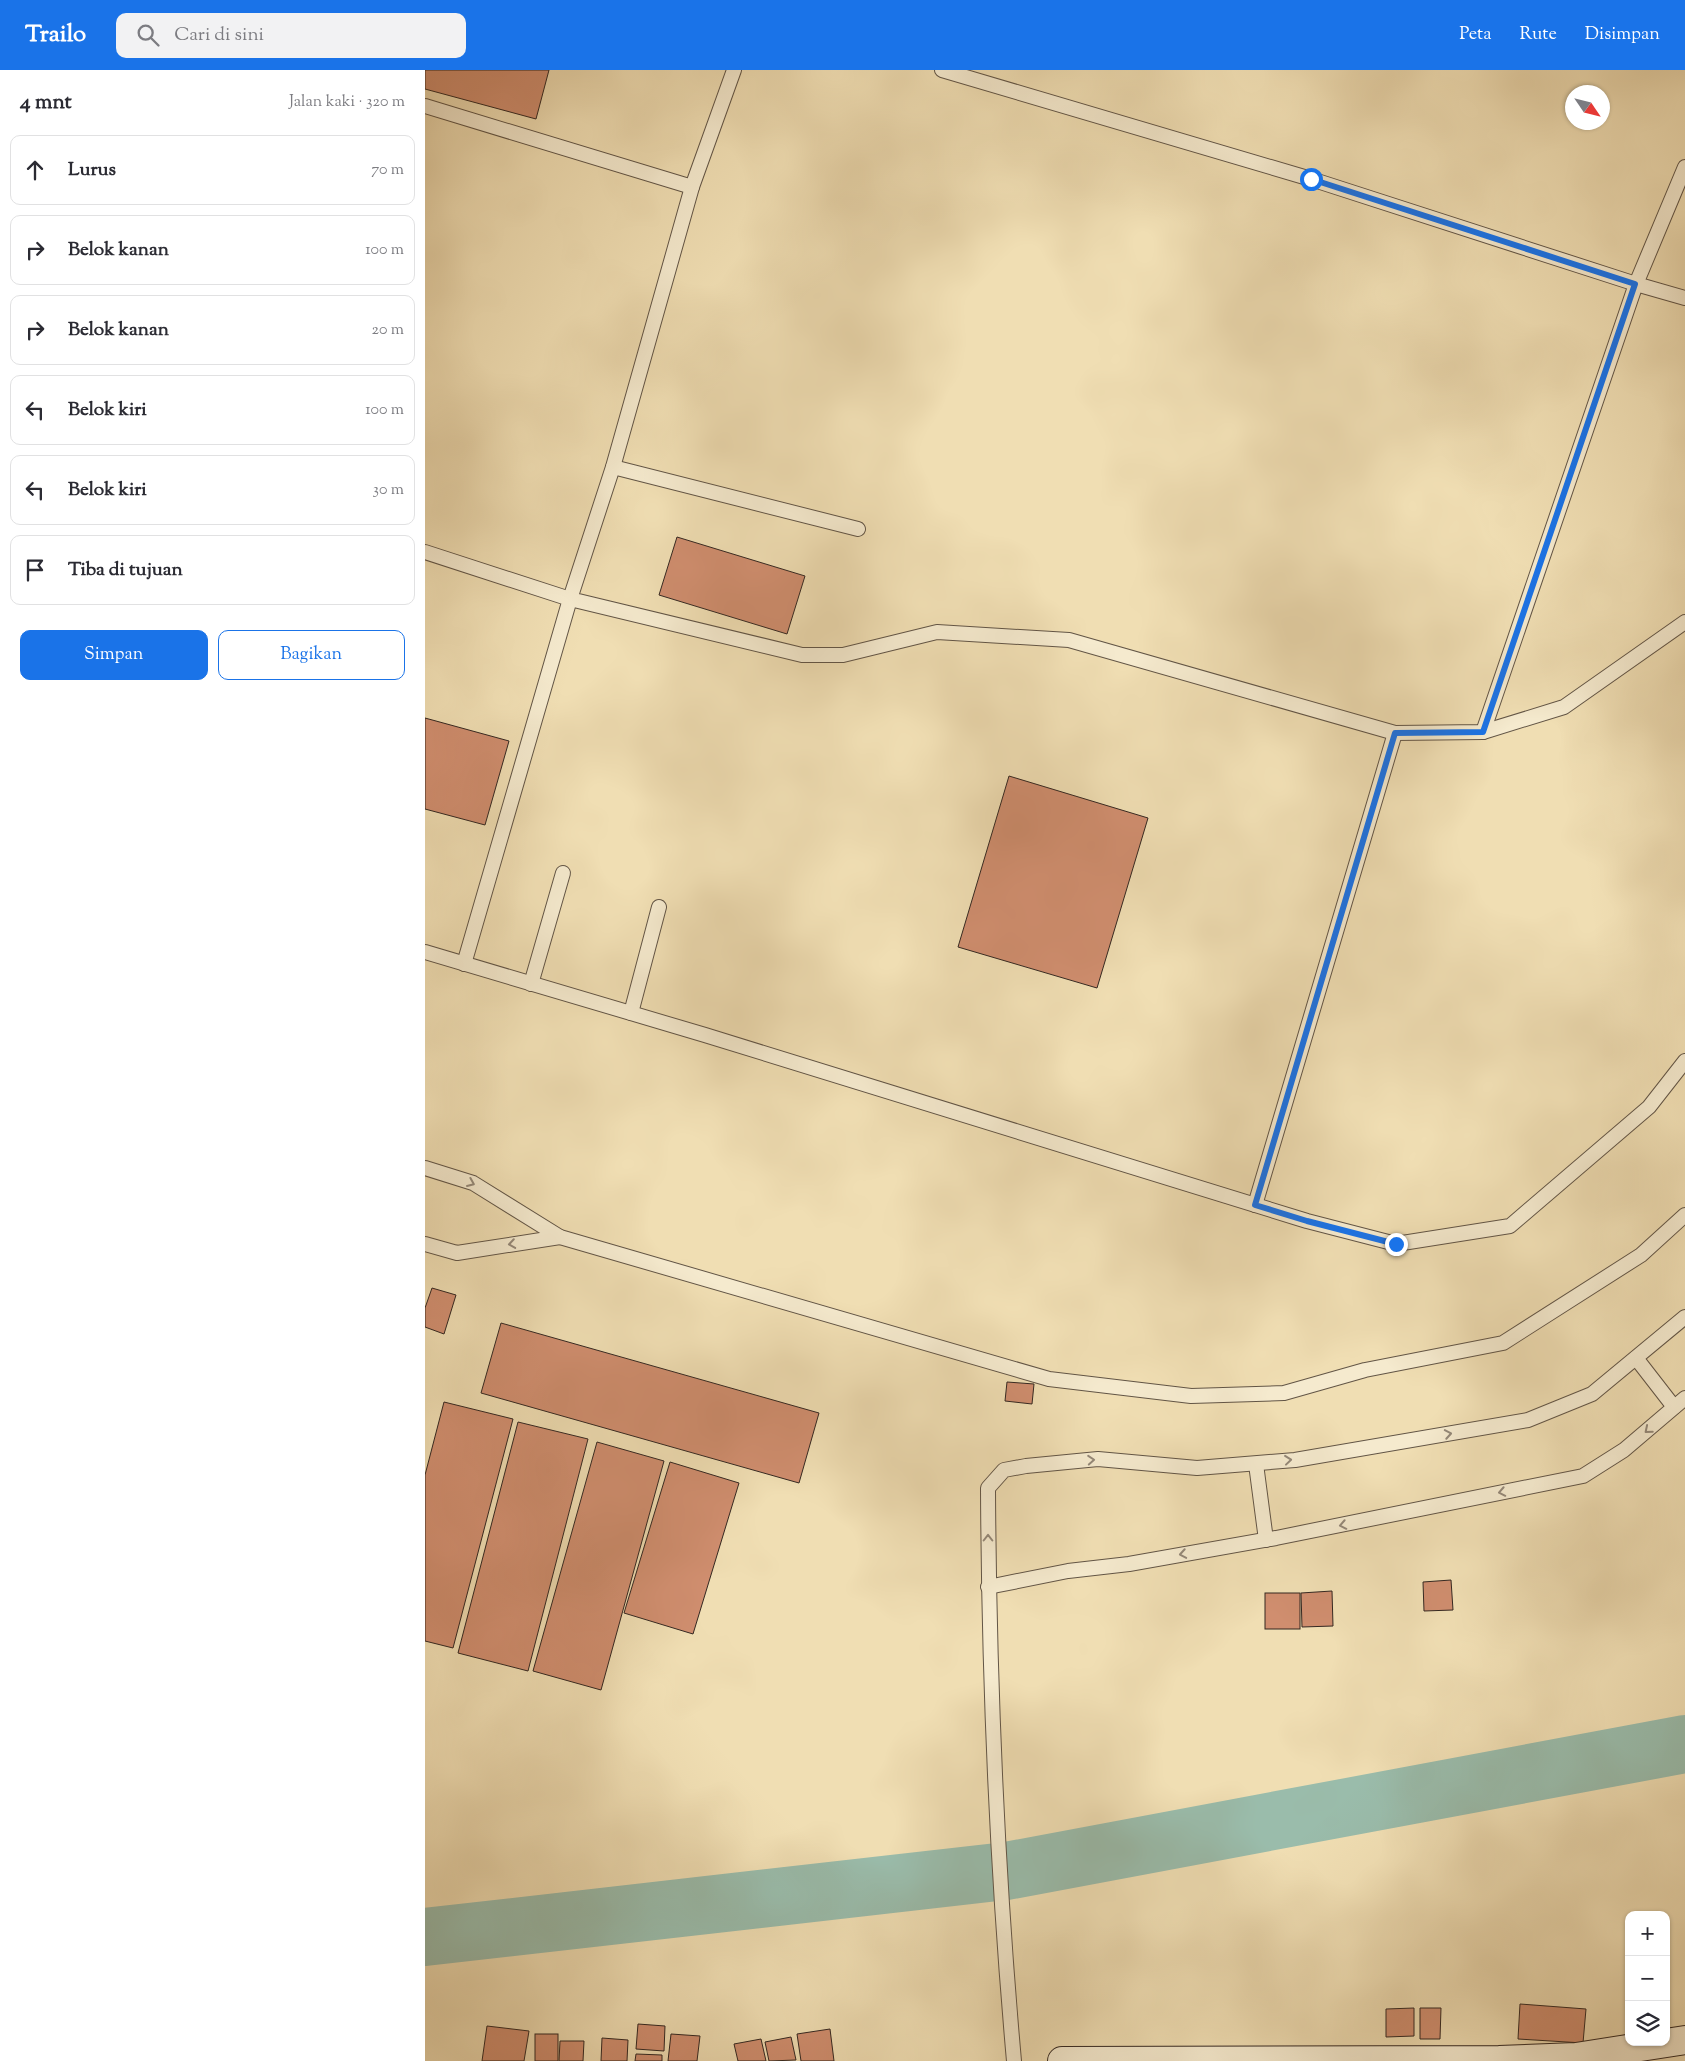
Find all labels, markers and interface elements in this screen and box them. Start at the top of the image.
search box [116,13,466,58]
text: Trailo [25,18,86,52]
icon: search [134,21,162,49]
text: Cari di sini [174,22,264,49]
text: Peta [1459,22,1491,48]
text: Rute [1519,22,1557,48]
text: Disimpan [1585,22,1660,48]
north arrow [1565,85,1610,130]
text: 4 mnt [20,88,72,118]
text: Jalan kaki · 320 m [289,91,405,114]
icon: ahead [21,156,49,184]
text: Lurus [68,157,116,184]
text: 70 m [371,159,404,182]
route start [1300,168,1323,191]
icon: right [21,236,49,264]
text: Belok kanan [68,237,169,264]
text: 100 m [365,239,404,262]
icon: right [21,316,49,344]
text: Belok kanan [68,317,169,344]
text: 20 m [371,319,404,342]
icon: left [21,396,49,424]
text: Belok kiri [68,397,147,424]
text: 100 m [365,399,404,422]
icon: left [21,476,49,504]
text: Belok kiri [68,477,147,504]
text: 30 m [373,479,404,502]
icon: arrive [21,556,49,584]
text: Tiba di tujuan [68,557,183,584]
button: Simpan [20,630,208,680]
button: Bagikan [218,630,405,680]
one-way arrow [466,1177,475,1188]
route end [1385,1233,1408,1256]
one-way arrow [508,1239,517,1249]
one-way arrow [1644,1424,1653,1433]
one-way arrow [1444,1429,1453,1439]
one-way arrow [1087,1455,1095,1466]
one-way arrow [1284,1455,1292,1466]
one-way arrow [1497,1486,1506,1497]
one-way arrow [1338,1519,1347,1529]
one-way arrow [983,1534,993,1542]
one-way arrow [1178,1549,1187,1559]
map controls [1625,1911,1670,2046]
button: + [1625,1911,1670,1956]
button: − [1625,1956,1670,2001]
button: layers [1625,2001,1670,2046]

